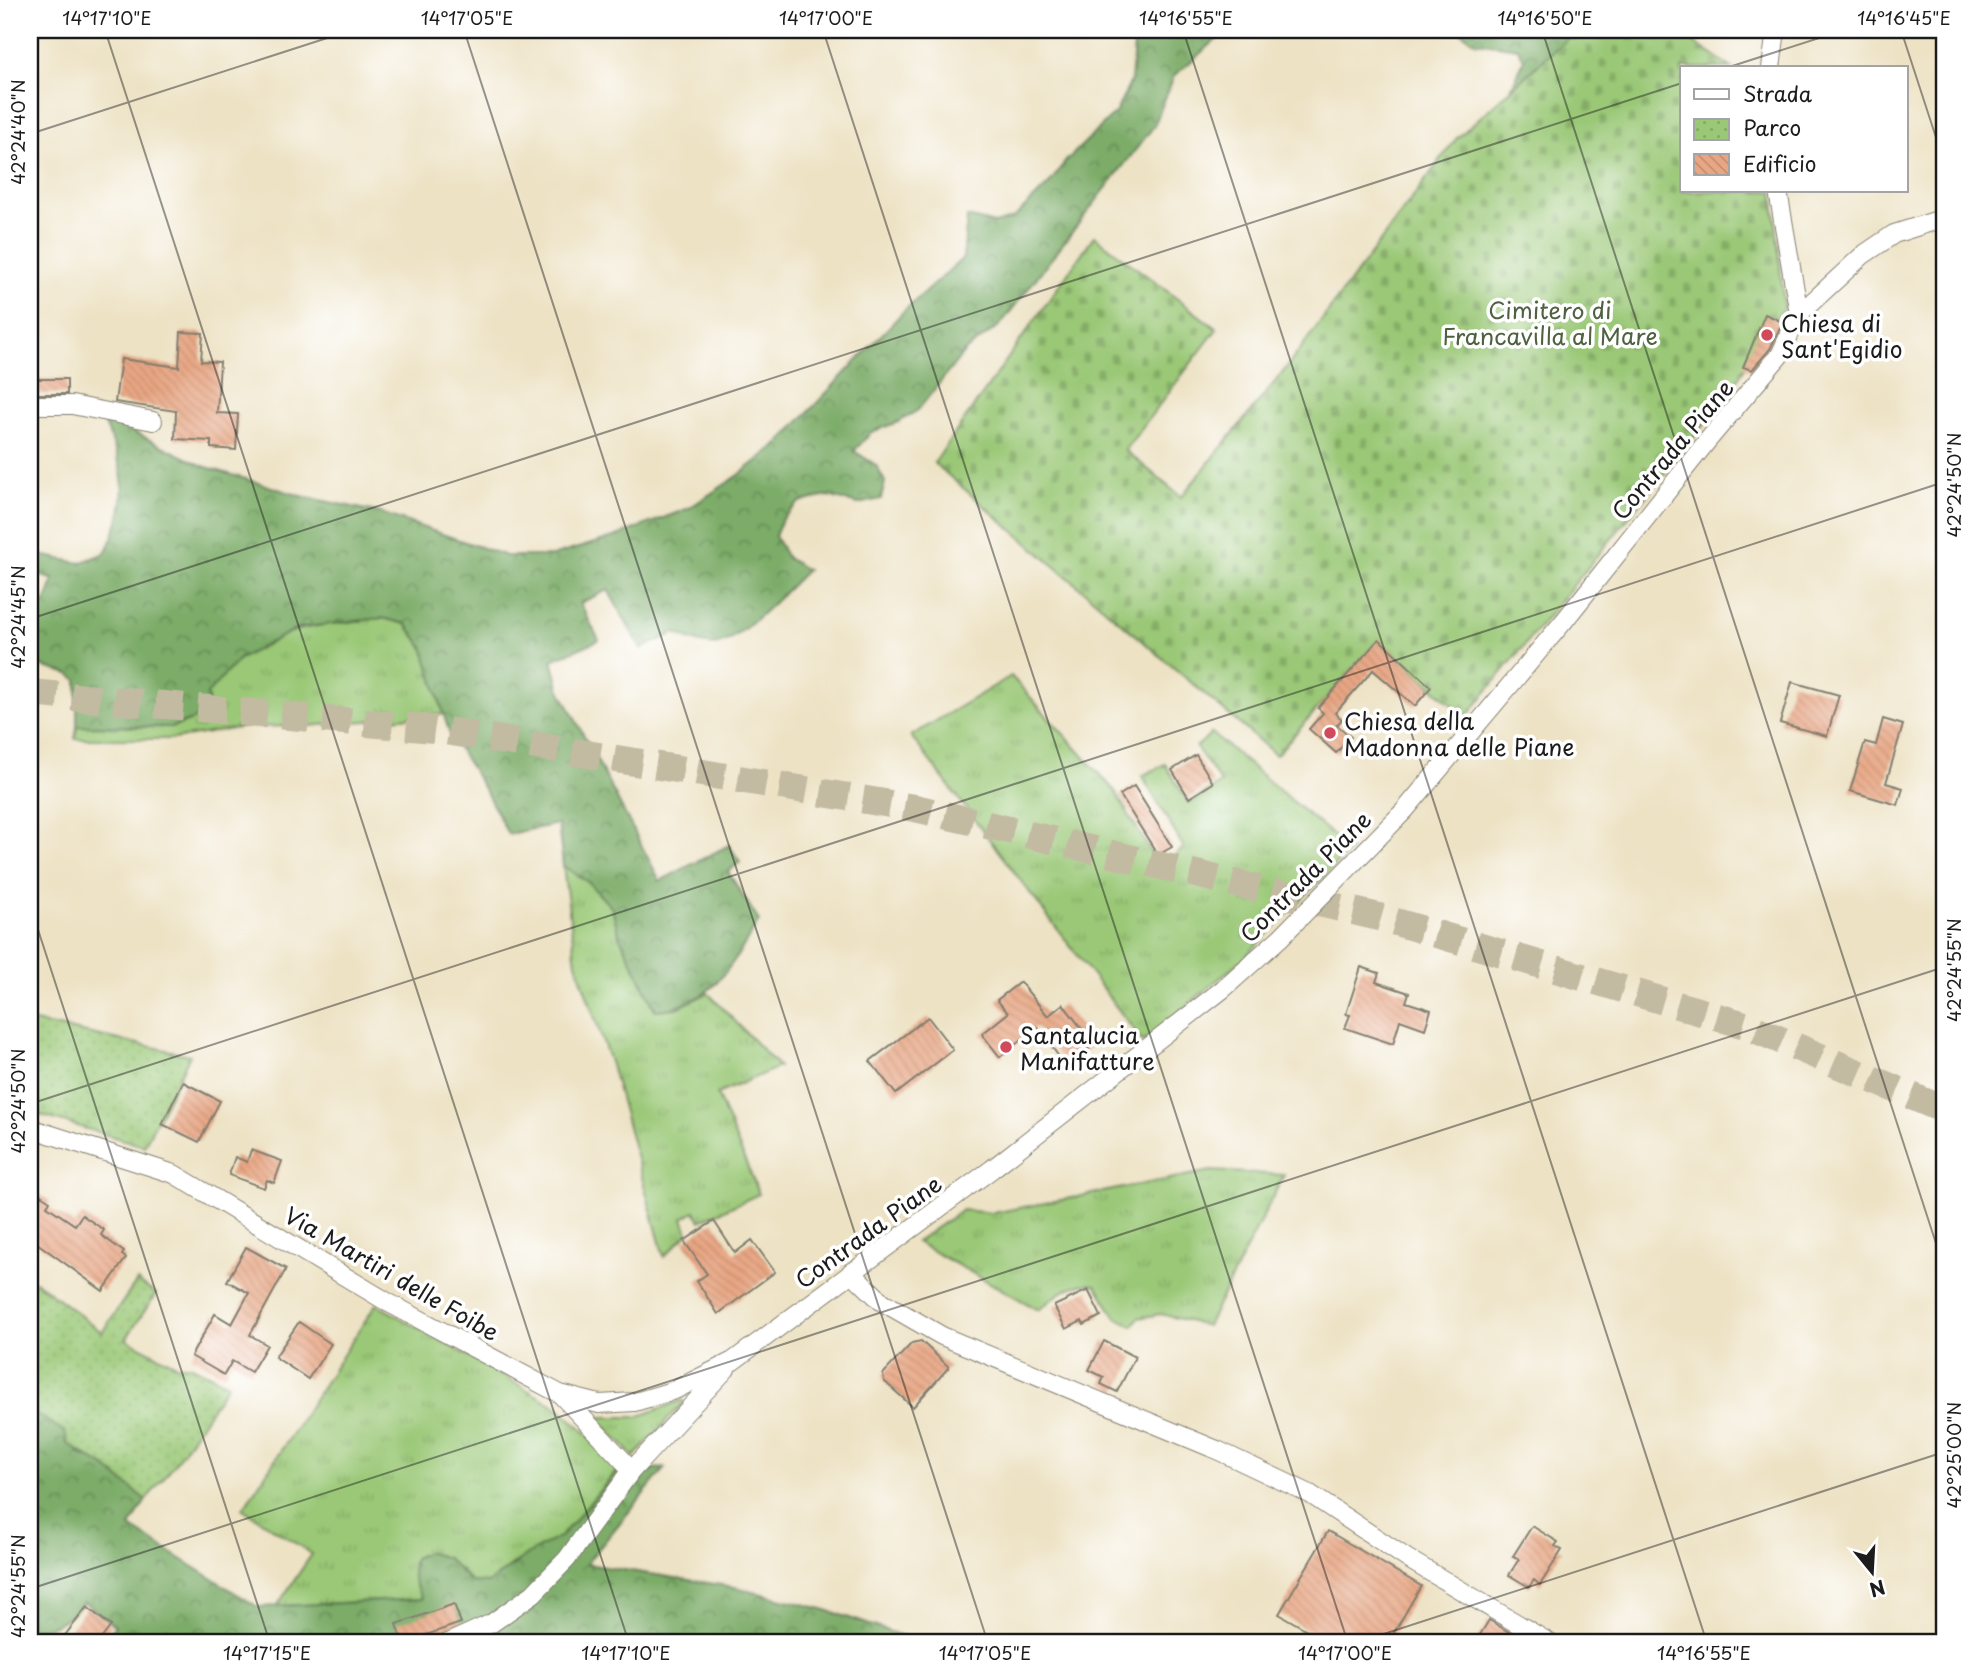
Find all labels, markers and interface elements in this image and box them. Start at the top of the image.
text: 14°17'10"E [62,4,152,31]
text: 14°17'05"E [421,4,513,31]
text: 14°17'00"E [779,4,873,31]
text: 14°16'55"E [1139,4,1233,31]
text: 14°16'50"E [1497,4,1593,31]
text: 14°16'45"E [1857,4,1951,31]
legend [1680,66,1908,192]
text: Strada [1743,77,1813,109]
text: 42°24'40"N [4,79,31,185]
text: Parco [1743,111,1801,143]
text: Edificio [1743,147,1816,179]
park label: Cimitero di Francavilla al Mare [1442,292,1658,353]
place label: Chiesa di Sant'Egidio [1781,305,1902,366]
marker: Chiesa di Sant'Egidio [1759,327,1775,343]
street label: Contrada Piane [1603,371,1741,527]
text: 42°24'50"N [1940,432,1967,538]
text: 42°24'45"N [4,565,31,669]
place label: Chiesa della Madonna delle Piane [1344,703,1574,764]
marker: Chiesa della Madonna delle Piane [1322,725,1338,741]
street label: Contrada Piane [1231,802,1379,950]
text: 42°24'55"N [1940,918,1967,1022]
place label: Santalucia Manifatture [1020,1017,1155,1078]
marker: Santalucia Manifatture [998,1039,1014,1055]
text: 42°24'50"N [4,1048,31,1154]
street label: Contrada Piane [787,1166,949,1296]
street label: Via Martiri delle Foibe [278,1197,506,1349]
text: 42°25'00"N [1940,1402,1967,1508]
text: 42°24'55"N [4,1534,31,1638]
north arrow [1838,1536,1908,1606]
text: N [1866,1573,1889,1605]
text: 14°17'15"E [223,1639,311,1666]
text: 14°17'10"E [581,1639,671,1666]
text: 14°17'05"E [939,1639,1031,1666]
text: 14°17'00"E [1298,1639,1392,1666]
text: 14°16'55"E [1657,1639,1751,1666]

